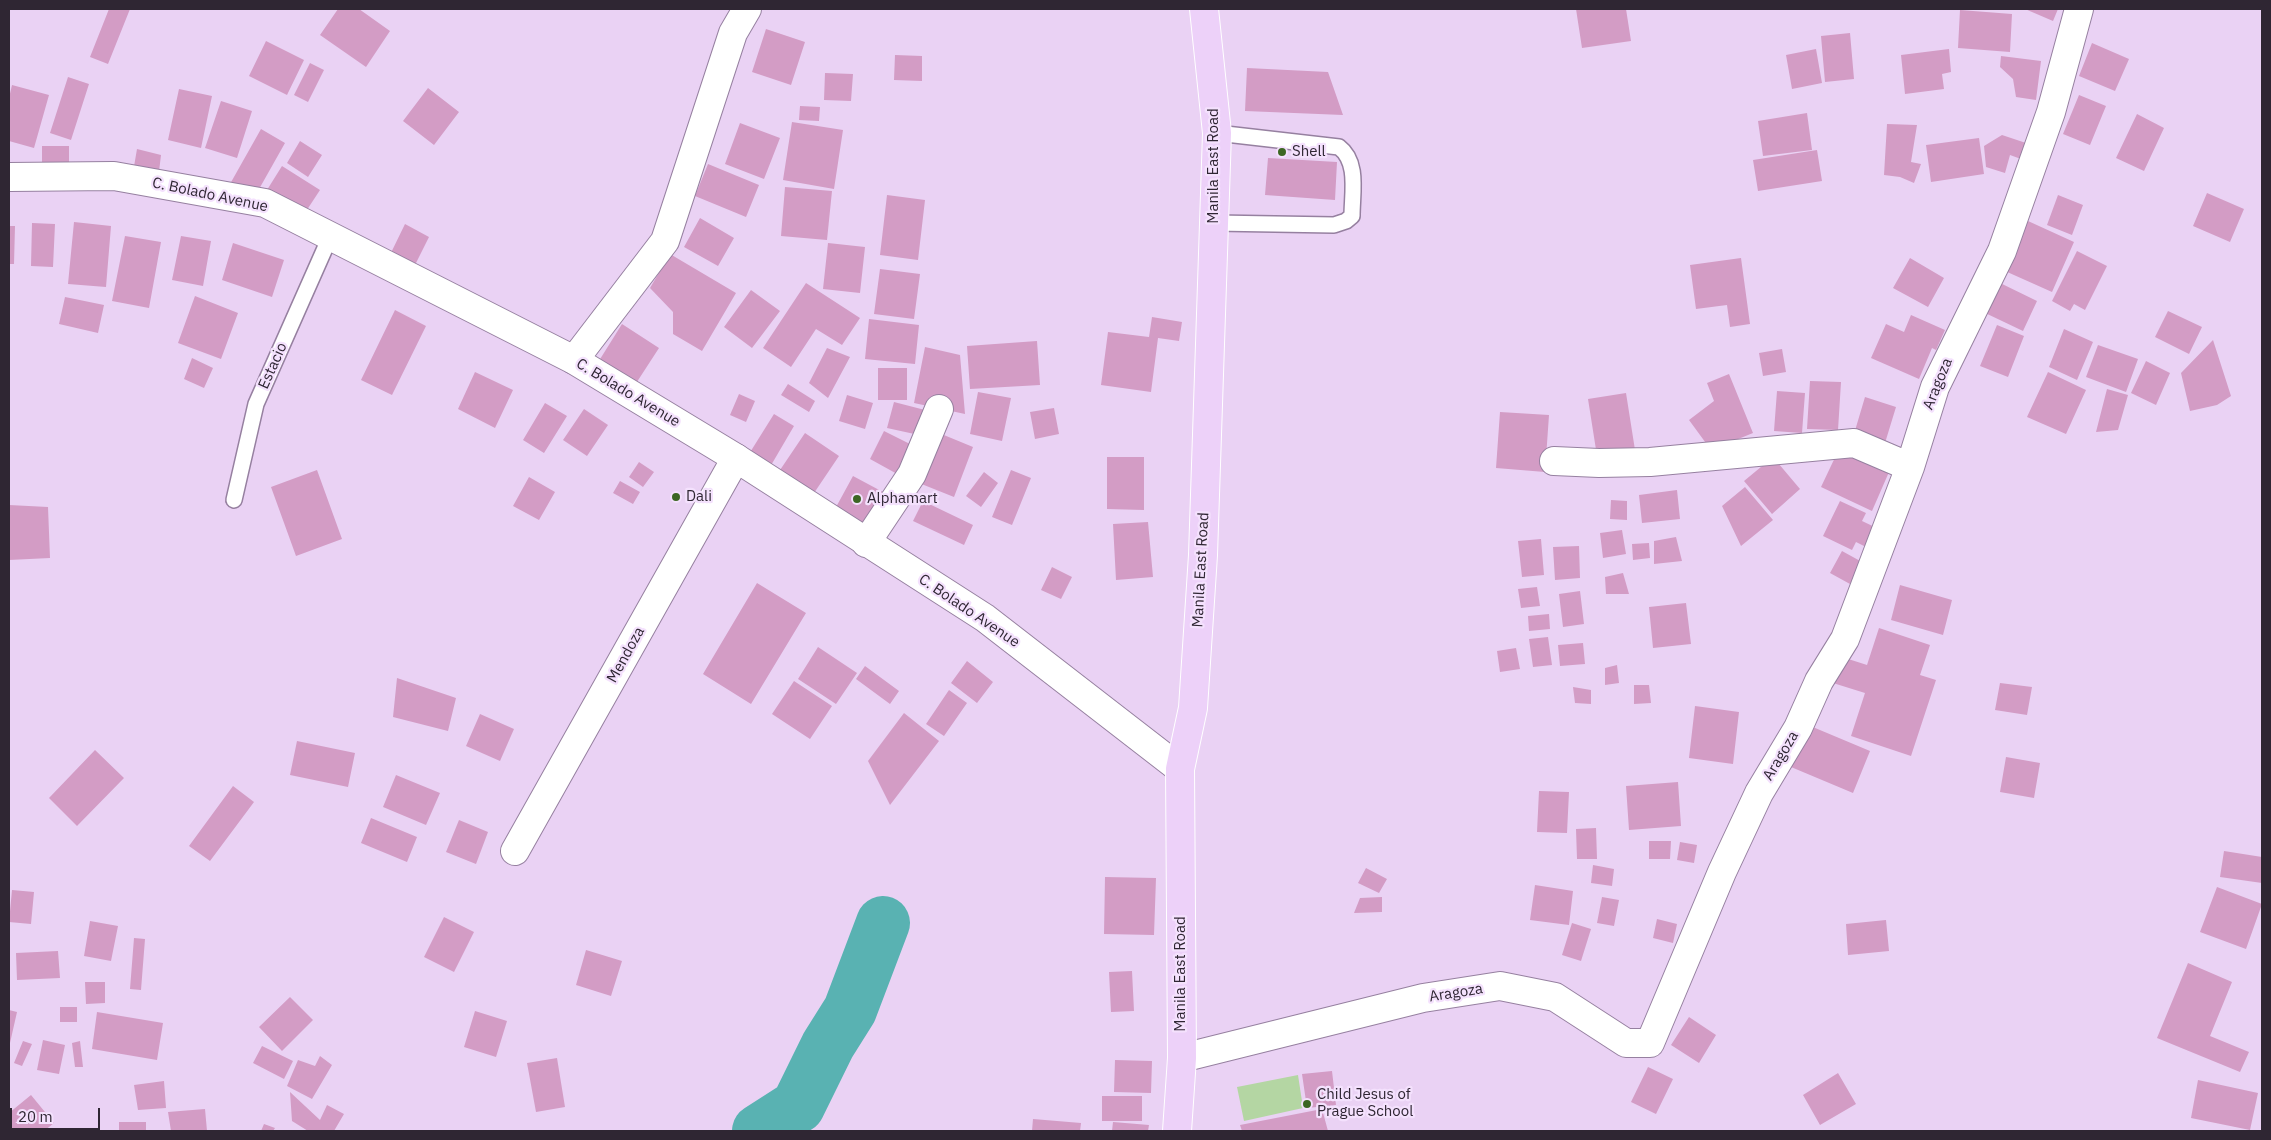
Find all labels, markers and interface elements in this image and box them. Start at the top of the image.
street label: Manila East Road [1205,108,1223,224]
place label: Shell [1292,143,1326,161]
marker: Shell [1276,146,1288,158]
street label: C. Bolado Avenue [150,174,270,216]
street label: Estacio [255,340,291,392]
street label: C. Bolado Avenue [573,355,683,431]
street label: Aragoza [1920,356,1956,412]
place label: Dali [686,488,712,506]
place label: Alphamart [867,490,938,508]
marker: Dali [670,491,682,503]
marker: Alphamart [851,493,863,505]
street label: Manila East Road [1189,512,1213,628]
street label: C. Bolado Avenue [915,571,1023,651]
street label: Mendoza [603,624,649,686]
street label: Aragoza [1759,728,1803,784]
street label: Manila East Road [1172,916,1190,1032]
street label: Aragoza [1428,980,1484,1006]
place label: Child Jesus of Prague School [1317,1086,1413,1121]
scale bar [12,1098,102,1130]
marker: Child Jesus of Prague School [1301,1098,1313,1110]
text: 20 m [18,1107,53,1126]

